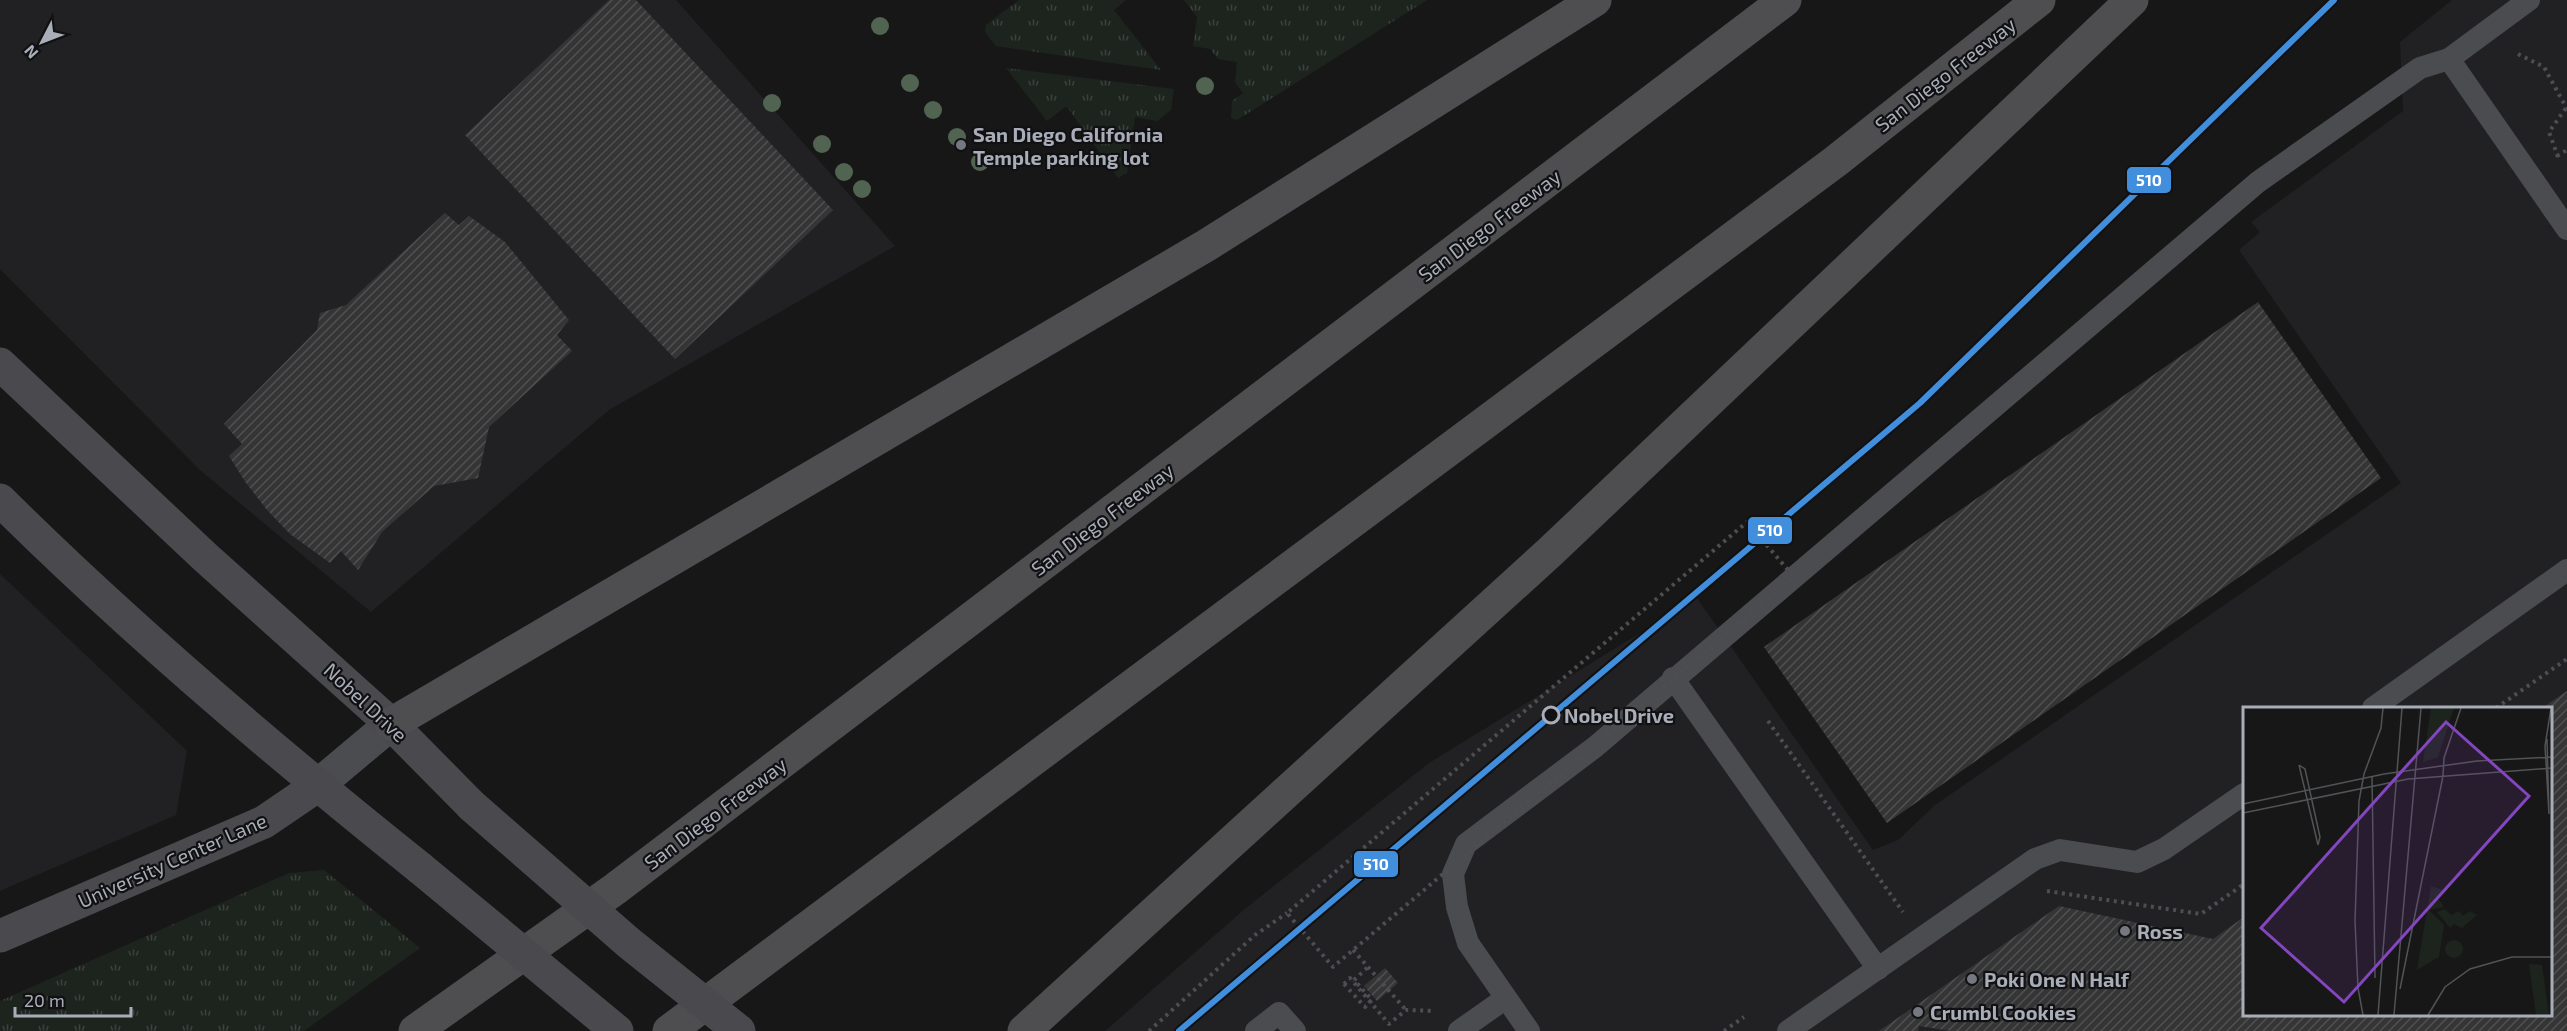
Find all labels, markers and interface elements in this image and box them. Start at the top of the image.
street label: San Diego Freeway [1870,11,2020,136]
north arrow [12,12,72,72]
text: N [20,42,41,63]
place label: San Diego California Temple parking lot [973,122,1163,169]
marker: San Diego California Temple parking lot [954,138,968,152]
street label: San Diego Freeway [1413,163,1565,286]
line badge: 510 [2126,166,2172,194]
text: 510 [2136,170,2162,189]
street label: San Diego Freeway [1026,457,1178,580]
line badge: 510 [1747,516,1793,545]
text: 510 [1757,520,1783,539]
street label: Nobel Drive [319,657,413,747]
place label: Nobel Drive [1564,703,1674,727]
marker: Nobel Drive [1542,706,1560,724]
inset map [2243,707,2552,1016]
street label: San Diego Freeway [639,751,791,874]
street label: University Center Lane [74,807,270,913]
line badge: 510 [1353,850,1399,878]
text: 510 [1363,854,1389,873]
place label: Ross [2137,919,2183,943]
marker: Ross [2118,924,2132,938]
place label: Poki One N Half [1984,967,2130,991]
marker: Poki One N Half [1965,972,1979,986]
scale bar [15,980,130,1018]
text: 20 m [24,989,65,1011]
place label: Crumbl Cookies [1930,1000,2076,1024]
marker: Crumbl Cookies [1911,1005,1925,1019]

